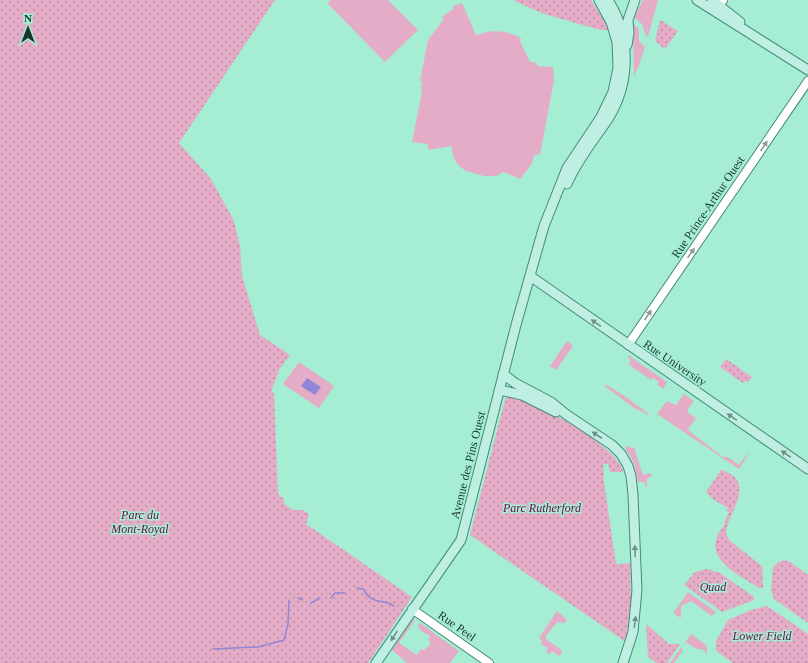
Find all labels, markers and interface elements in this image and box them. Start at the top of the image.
north arrow [8,8,48,48]
text: N [24,12,32,24]
one-way arrow [760,140,768,151]
street label: Rue Prince-Arthur Ouest [669,153,748,261]
one-way arrow [687,248,695,258]
one-way arrow [644,310,652,320]
one-way arrow [590,319,601,327]
street label: Rue University [641,337,709,389]
street label: Avenue des Pins Ouest [448,409,488,520]
one-way arrow [727,413,737,421]
one-way arrow [592,431,602,439]
one-way arrow [781,450,791,458]
park label: Parc Rutherford [502,501,582,515]
park label: Parc du Mont-Royal [110,508,169,536]
one-way arrow [632,544,638,557]
park label: Quad [700,580,727,594]
street label: Rue Peel [435,608,479,644]
one-way arrow [631,616,638,628]
park label: Lower Field [732,629,792,643]
one-way arrow [390,630,397,642]

